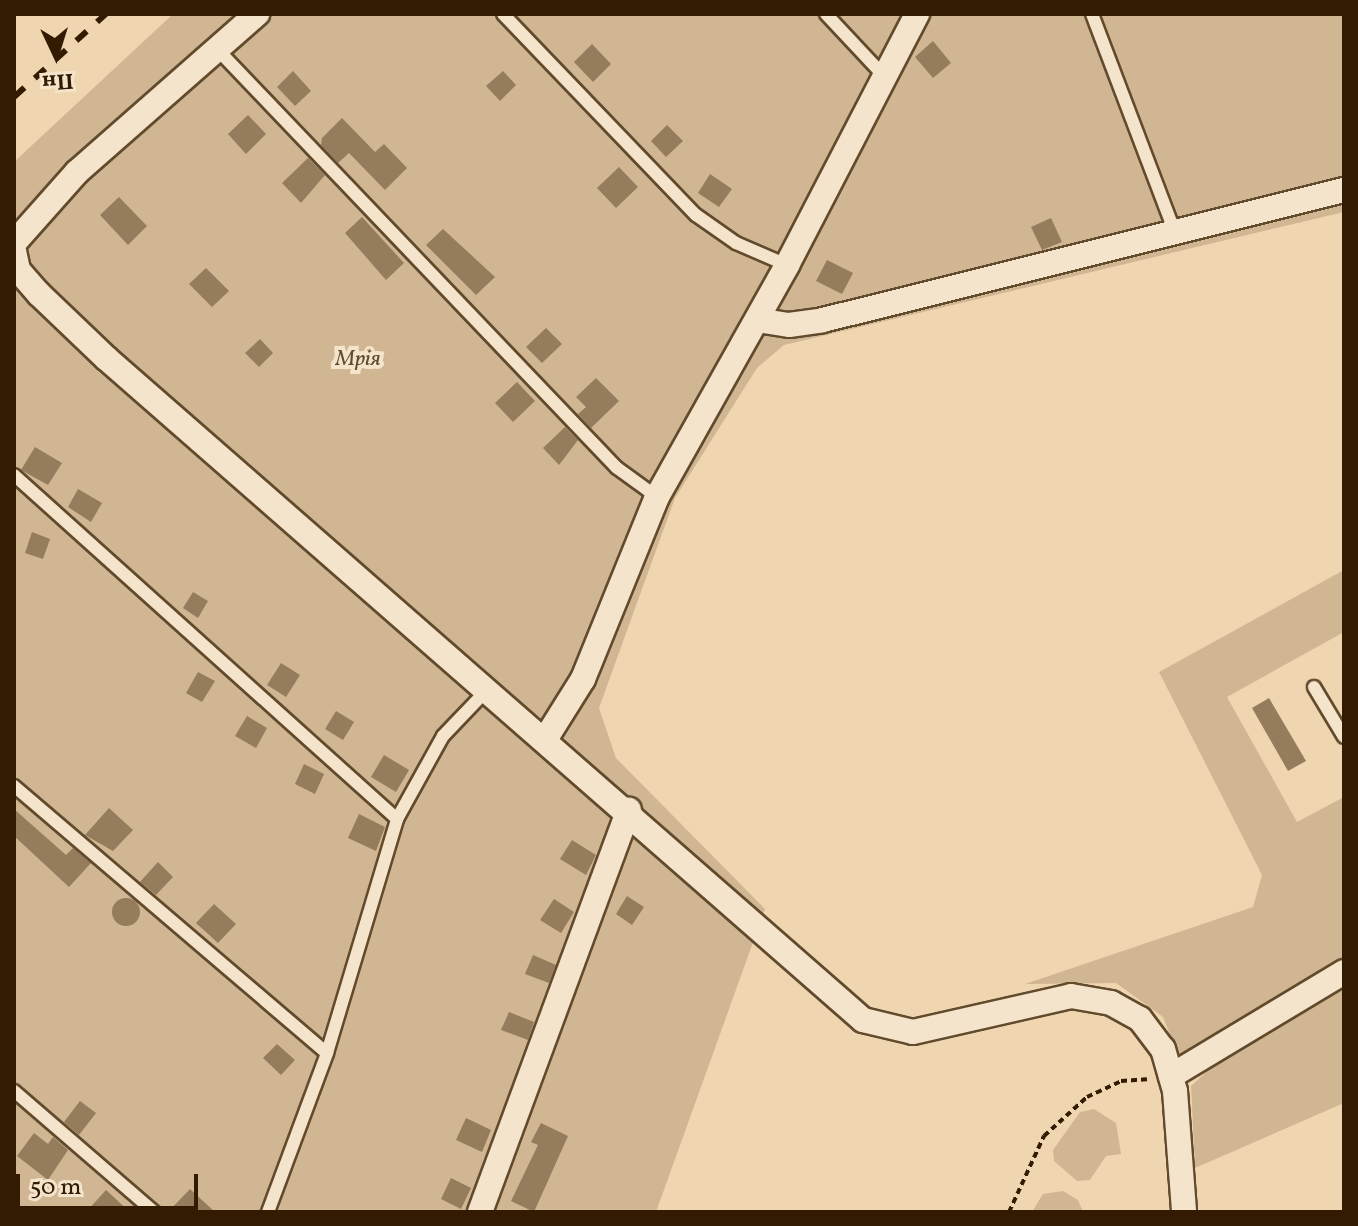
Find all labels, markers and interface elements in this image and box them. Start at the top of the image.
north arrow [16,16,96,96]
text: Пн [41,64,74,97]
park label: Мрія [335,347,381,373]
scale bar [20,1158,202,1208]
text: 50 m [30,1171,82,1205]

